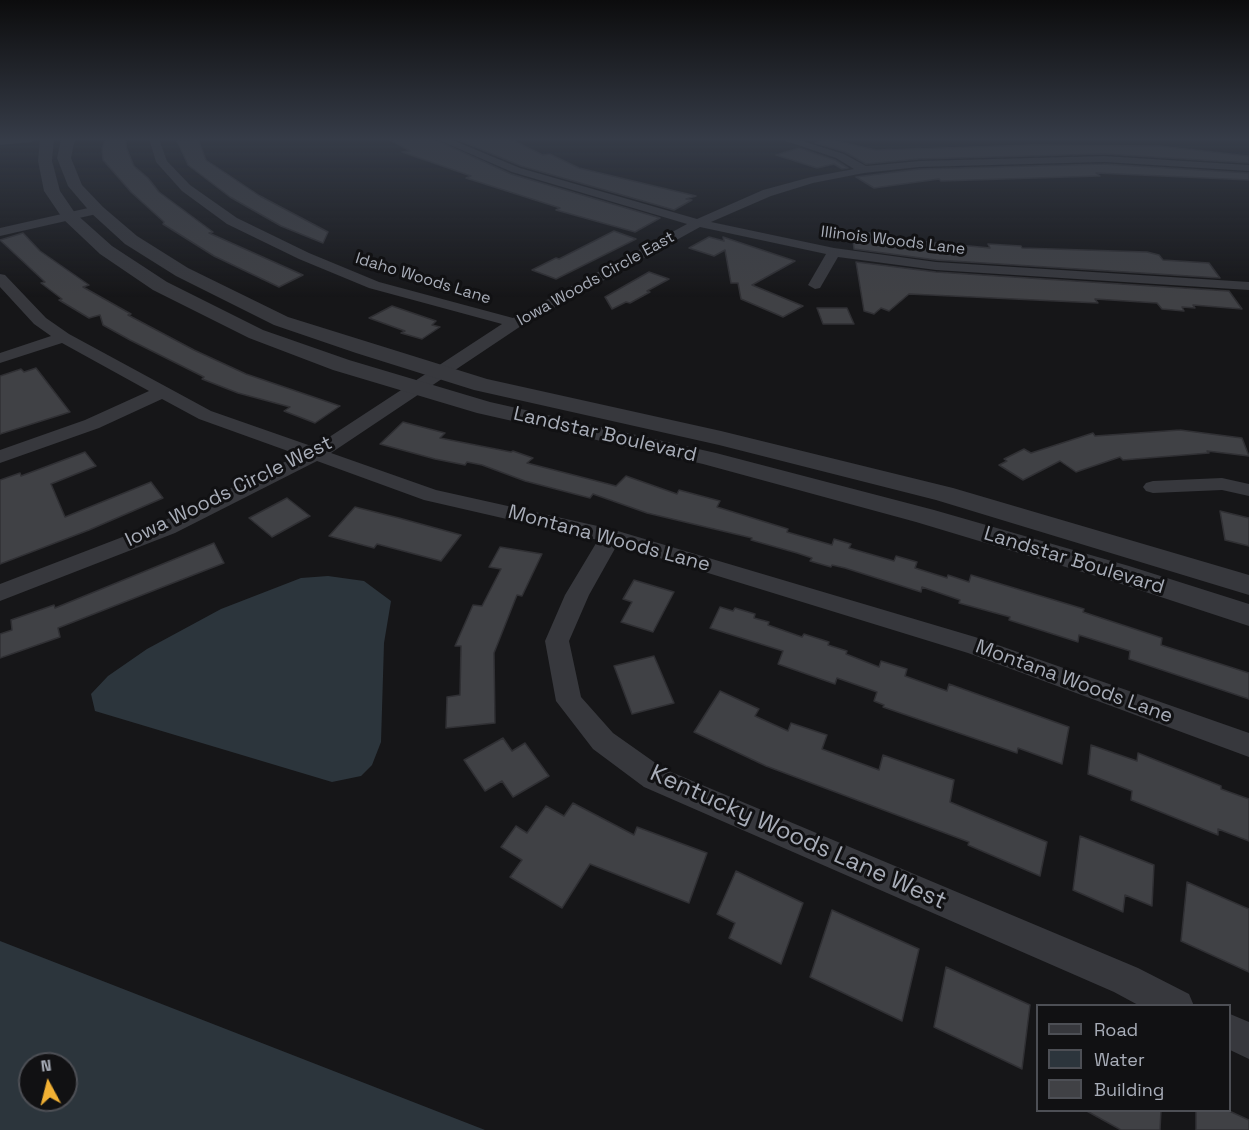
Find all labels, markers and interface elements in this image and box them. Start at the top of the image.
street label: Illinois Woods Lane [820,223,966,259]
street label: Iowa Woods Circle East [514,228,678,330]
street label: Idaho Woods Lane [353,249,493,309]
street label: Landstar Boulevard [511,402,699,468]
street label: Iowa Woods Circle West [122,431,336,553]
street label: Montana Woods Lane [505,500,713,578]
street label: Landstar Boulevard [981,522,1167,600]
street label: Montana Woods Lane [972,635,1176,729]
street label: Kentucky Woods Lane West [645,759,951,917]
legend [1036,1004,1231,1112]
text: Road [1094,1018,1138,1041]
text: Water [1094,1048,1145,1071]
north arrow [18,1052,78,1112]
text: N [39,1055,53,1077]
text: Building [1094,1078,1164,1101]

